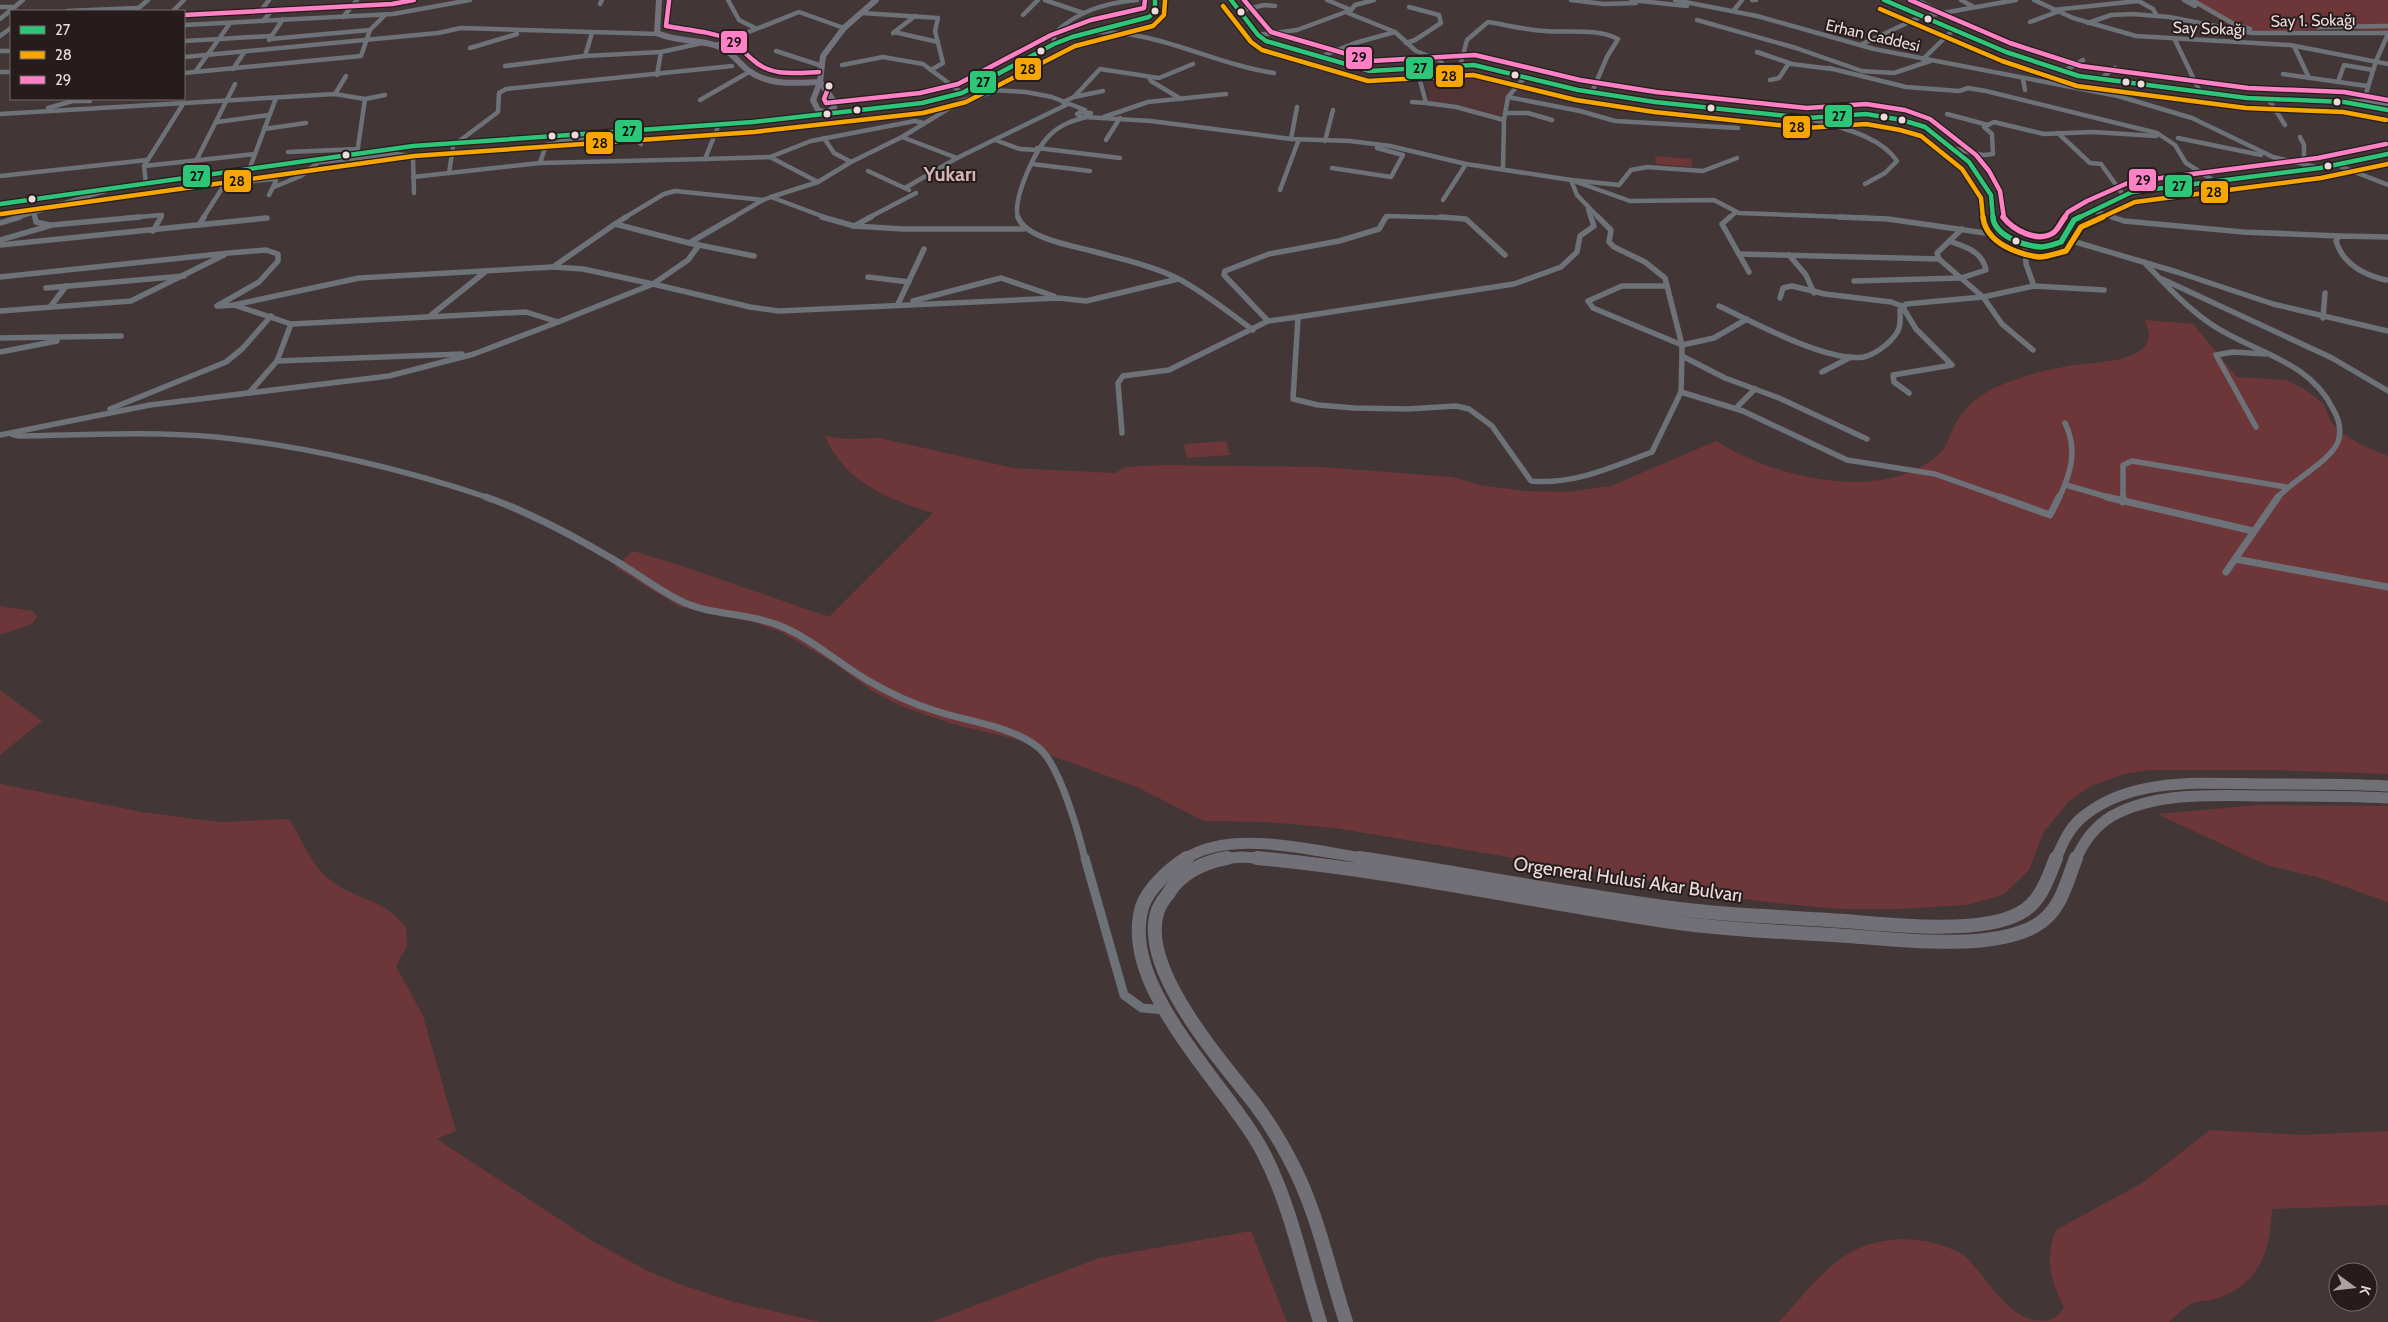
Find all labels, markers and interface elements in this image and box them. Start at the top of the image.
unlabelled marker [1150,6,1160,16]
unlabelled marker [1236,7,1246,17]
legend [10,10,185,100]
street label: Say 1. Sokağı [2270,10,2356,31]
unlabelled marker [1923,14,1933,24]
street label: Erhan Caddesi [1824,15,1922,56]
street label: Say Sokağı [2172,18,2246,39]
text: 27 [55,21,71,39]
line badge: 29 [720,30,748,54]
text: 29 [726,33,742,51]
text: 28 [55,46,72,64]
unlabelled marker [1036,46,1046,56]
line badge: 29 [1345,46,1373,70]
text: 29 [1351,48,1367,66]
line badge: 27 [1405,56,1434,80]
line badge: 28 [1014,57,1042,81]
text: 27 [1413,59,1428,77]
text: 28 [1020,60,1036,78]
line badge: 28 [1435,64,1464,88]
text: 28 [1441,67,1457,85]
line badge: 27 [969,70,997,94]
unlabelled marker [1510,70,1520,80]
text: 29 [55,71,71,89]
text: 27 [976,73,991,91]
unlabelled marker [2121,77,2131,87]
unlabelled marker [2136,79,2146,89]
unlabelled marker [824,81,834,91]
unlabelled marker [2332,97,2342,107]
unlabelled marker [1706,103,1716,113]
line badge: 27 [1824,104,1853,128]
unlabelled marker [852,105,862,115]
text: 27 [1832,107,1847,125]
unlabelled marker [822,109,832,119]
unlabelled marker [1879,112,1889,122]
line badge: 28 [1782,115,1811,139]
unlabelled marker [1897,115,1907,125]
text: 28 [1789,118,1805,136]
line badge: 27 [614,119,643,143]
text: 27 [622,122,637,140]
unlabelled marker [570,130,580,140]
unlabelled marker [547,131,557,141]
line badge: 28 [585,131,614,155]
text: 28 [592,134,608,152]
unlabelled marker [341,150,351,160]
unlabelled marker [2323,161,2333,171]
district label: Yukarı [923,162,976,186]
line badge: 27 [182,164,211,188]
text: 27 [190,167,205,185]
line badge: 29 [2128,168,2157,192]
line badge: 28 [223,169,252,193]
text: 29 [2135,171,2151,189]
text: 28 [229,172,245,190]
line badge: 27 [2164,174,2193,198]
text: 27 [2172,177,2187,195]
line badge: 28 [2200,180,2229,204]
text: 28 [2206,183,2222,201]
unlabelled marker [27,194,37,204]
unlabelled marker [2011,236,2021,246]
street label: Orgeneral Hulusi Akar Bulvarı [1512,852,1744,907]
north arrow [2328,1262,2378,1312]
text: K [2356,1284,2375,1297]

